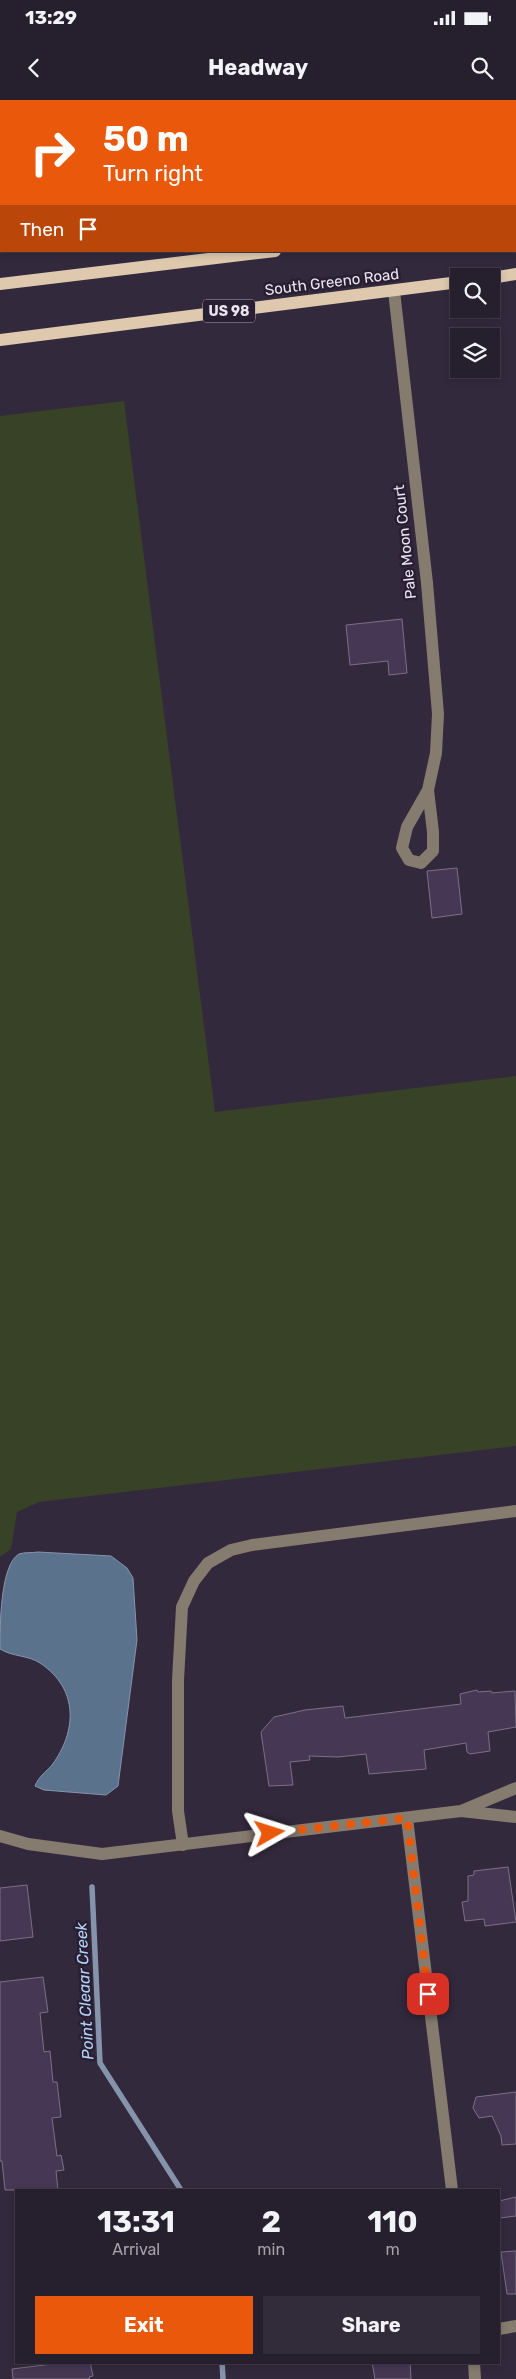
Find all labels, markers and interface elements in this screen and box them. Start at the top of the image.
text: 13:29 [25,6,77,29]
icon: back [20,54,48,82]
text: Headway [208,54,308,81]
icon: search [468,54,496,82]
text: 50 m [103,118,189,160]
icon: right [20,120,85,185]
text: Turn right [103,160,203,187]
icon: arrive [74,215,102,243]
text: Then [20,218,64,241]
street label: South Greeno Road [264,265,400,299]
map controls [450,268,500,378]
button: search [450,268,500,318]
road number: US 98 [203,300,255,322]
button: layers [450,328,500,378]
street label: Pale Moon Court [390,484,420,600]
position arrow [243,1806,295,1858]
water label: Point Cleaar Creek [71,1921,98,2060]
pin [407,1973,449,2015]
icon: arrive [414,1980,442,2008]
text: 13:31 [97,2204,175,2240]
text: 2 [261,2204,281,2240]
text: 110 [367,2204,418,2240]
text: Arrival [112,2240,160,2259]
text: min [257,2240,285,2259]
text: m [385,2240,400,2259]
button: Exit [35,2296,253,2354]
button: Share [263,2296,480,2354]

